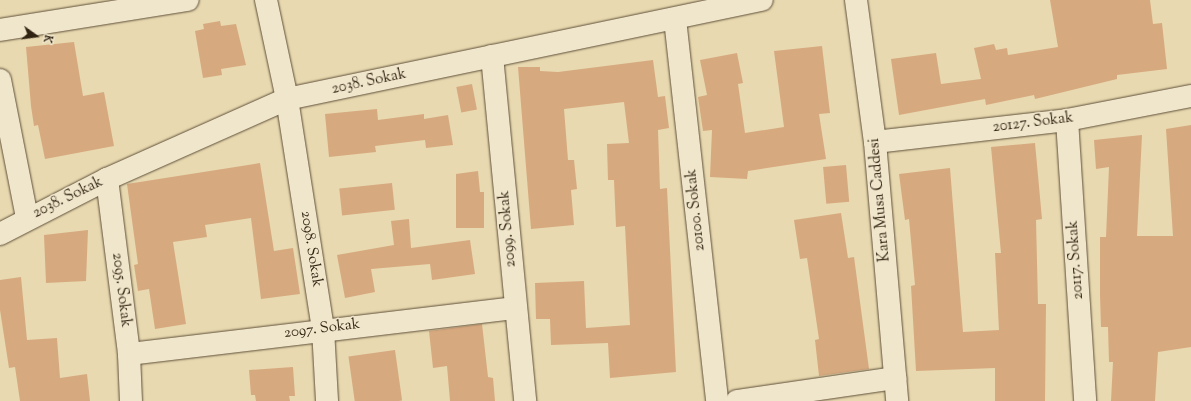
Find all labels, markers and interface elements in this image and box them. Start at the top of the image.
north arrow [16,16,56,56]
text: K [39,33,56,45]
street label: 2038. Sokak [330,65,408,99]
street label: 20127. Sokak [992,109,1074,137]
street label: Kara Musa Caddesi [866,138,894,262]
street label: 20100. Sokak [683,168,709,252]
street label: 2038. Sokak [30,173,106,223]
street label: 2099. Sokak [496,190,520,268]
street label: 2098. Sokak [296,210,326,288]
street label: 20117. Sokak [1064,220,1088,300]
street label: 2095. Sokak [108,252,134,328]
street label: 2097. Sokak [283,315,361,343]

